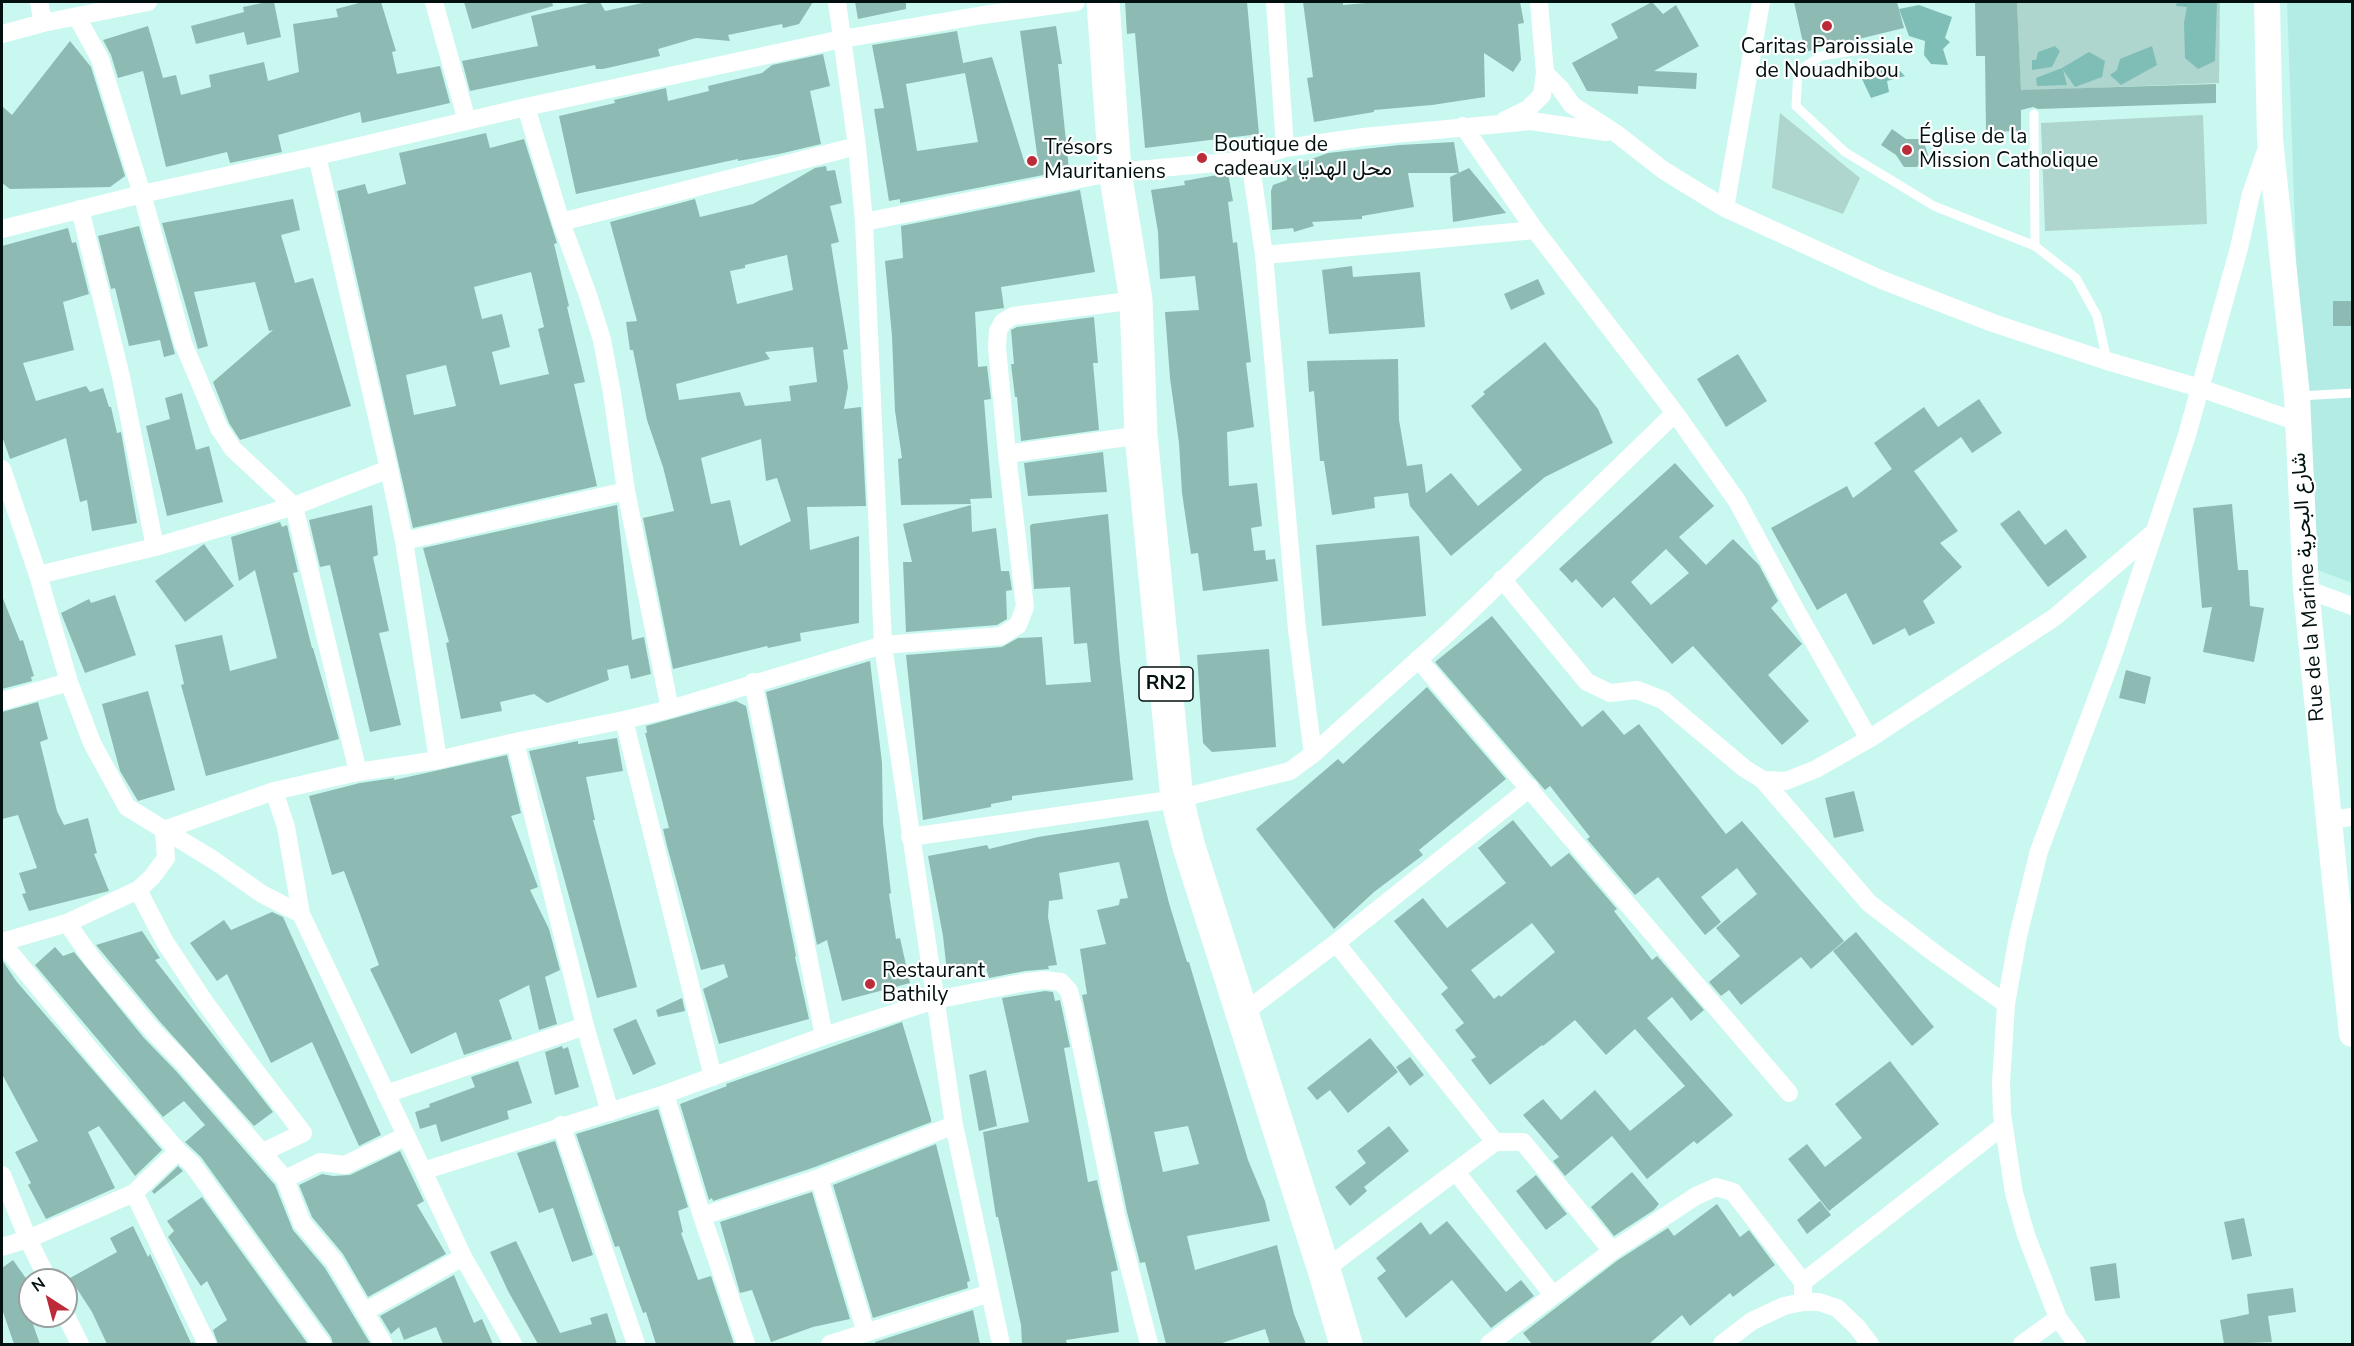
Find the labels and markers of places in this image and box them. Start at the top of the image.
marker: Caritas Paroissiale de Nouadhibou [1820,19,1834,33]
place label: Caritas Paroissiale de Nouadhibou [1741,35,1913,85]
place label: Église de la Mission Catholique [1919,125,2098,175]
place label: Boutique de cadeaux محل الهدايا [1214,133,1392,183]
place label: Trésors Mauritaniens [1044,136,1166,186]
marker: Église de la Mission Catholique [1900,143,1914,157]
marker: Boutique de cadeaux محل الهدايا [1195,151,1209,165]
marker: Trésors Mauritaniens [1025,154,1039,168]
place label: Restaurant Bathily [882,959,985,1009]
marker: Restaurant Bathily [863,977,877,991]

